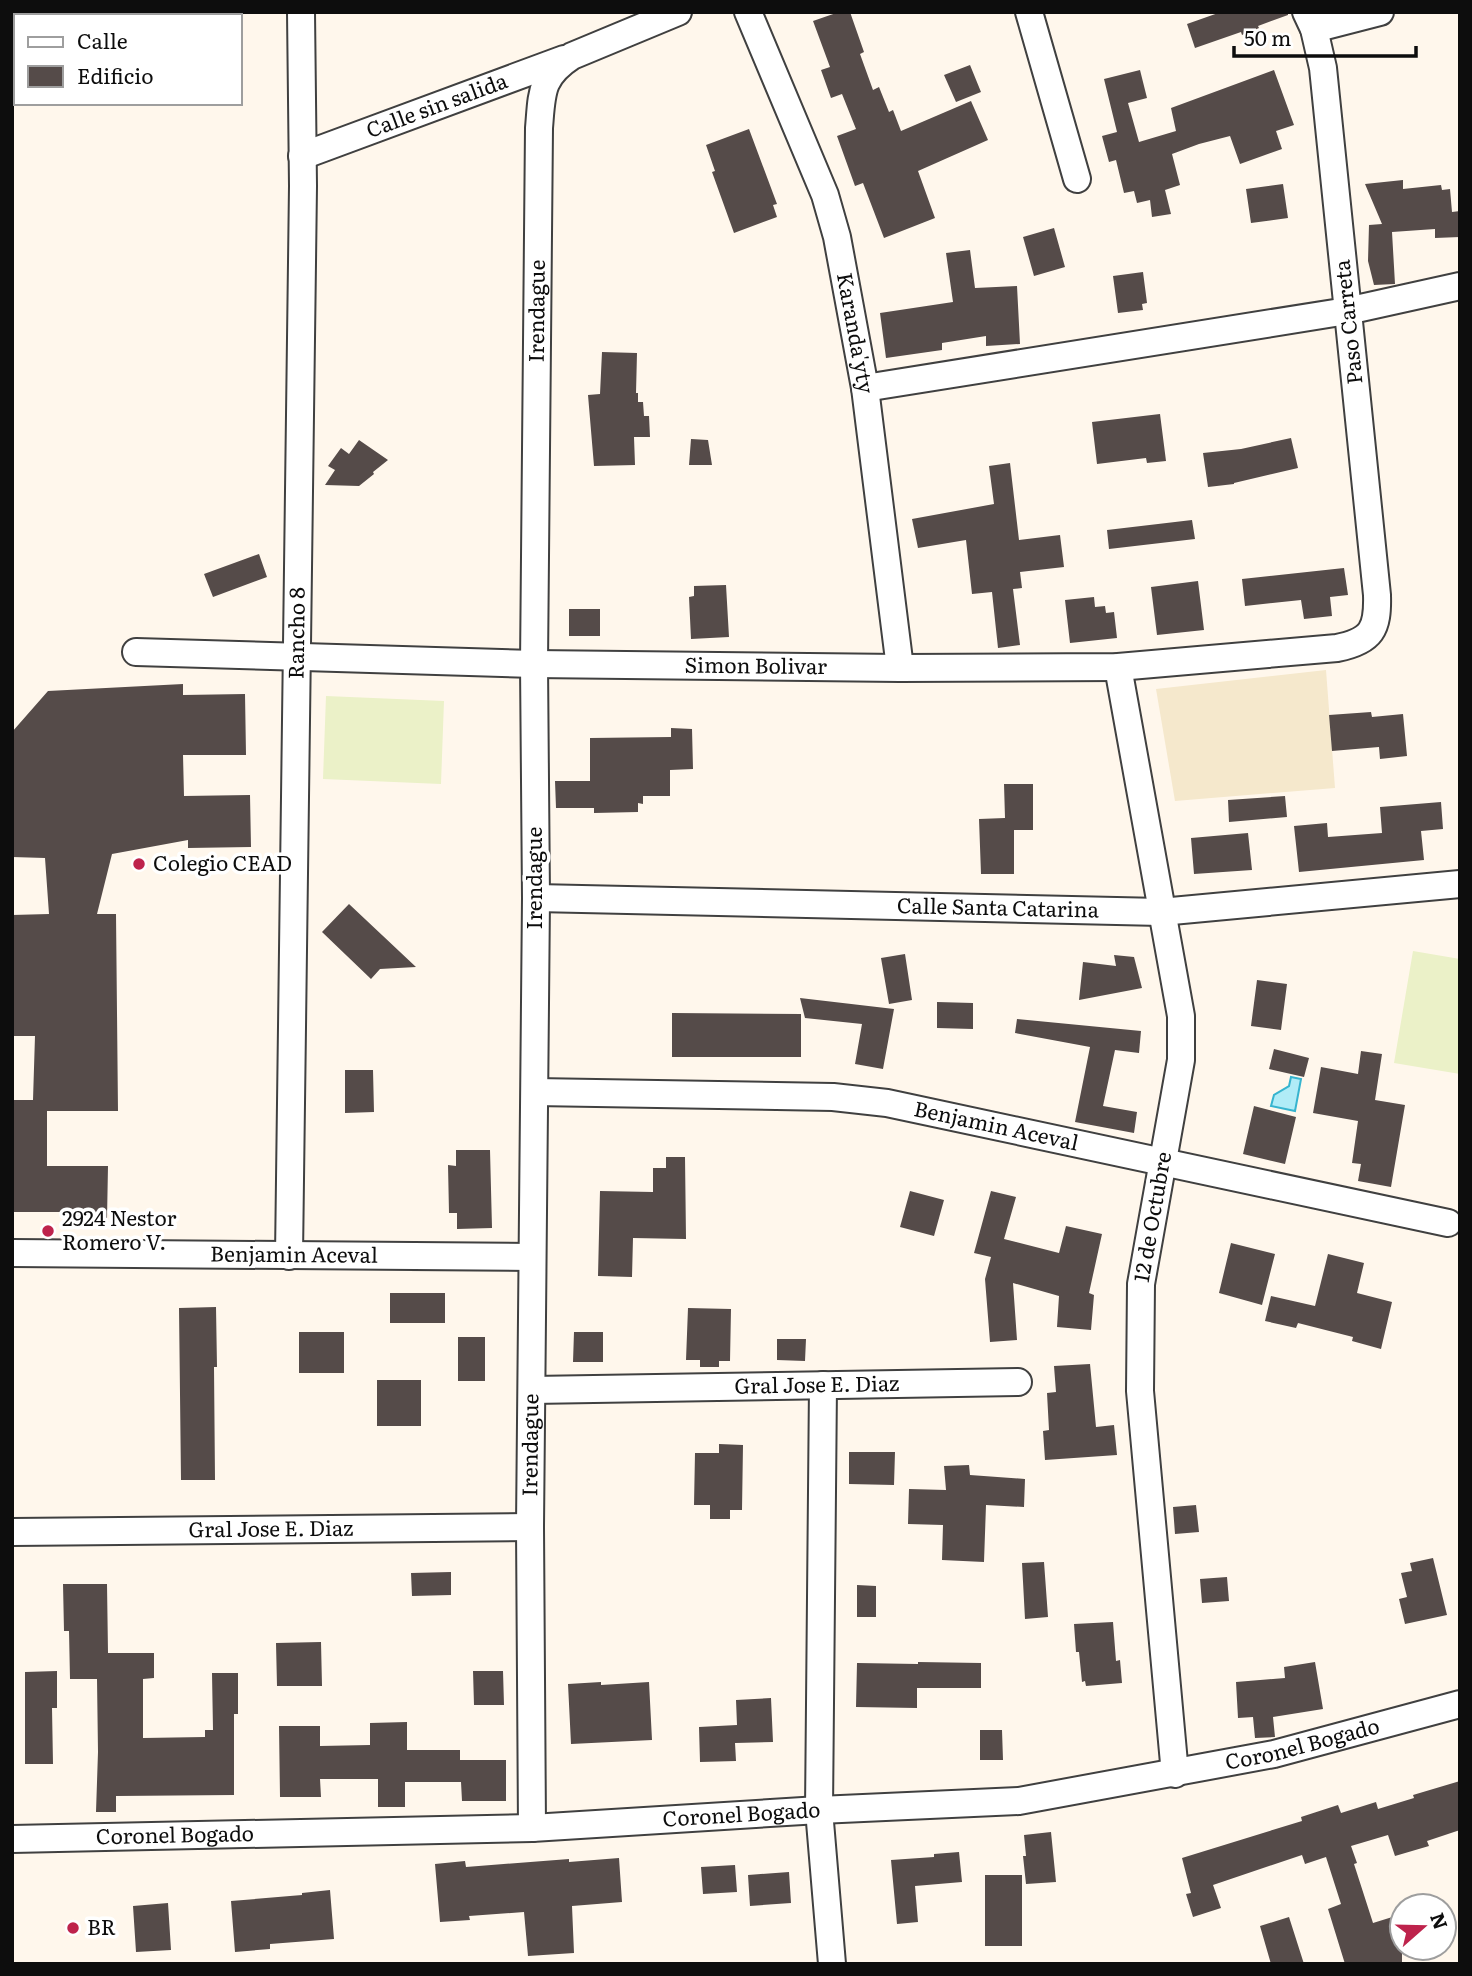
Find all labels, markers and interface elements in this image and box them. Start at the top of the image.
legend [14,14,242,105]
scale bar [1234,14,1416,58]
text: 50 m [1244,21,1291,52]
text: Calle [77,24,128,55]
text: Edificio [77,59,153,90]
street label: Calle sin salida [361,63,512,144]
street label: Paso Carreta [1324,258,1368,386]
street label: Irendague [519,259,551,363]
street label: Karanda'yty [831,270,884,397]
street label: Rancho 8 [279,587,311,679]
street label: Simon Bolivar [684,648,827,680]
street label: Irendague [517,826,548,929]
place label: Colegio CEAD [153,846,292,877]
marker: Colegio CEAD [131,856,147,872]
street label: Calle Santa Catarina [897,888,1100,924]
street label: Benjamin Aceval [911,1091,1082,1157]
street label: 12 de Octubre [1124,1149,1177,1284]
place label: 2924 Nestor Romero V. [62,1201,177,1256]
marker: 2924 Nestor Romero V. [40,1223,56,1239]
street label: Benjamin Aceval [210,1237,378,1269]
street label: Gral Jose E. Diaz [734,1366,900,1400]
street label: Irendague [512,1393,544,1497]
street label: Gral Jose E. Diaz [188,1511,354,1543]
street label: Coronel Bogado [1222,1708,1383,1776]
street label: Coronel Bogado [661,1792,821,1833]
street label: Coronel Bogado [96,1816,254,1850]
north arrow [1388,1892,1458,1962]
text: N [1424,1909,1456,1933]
place label: BR [87,1910,116,1941]
marker: BR [65,1920,81,1936]

